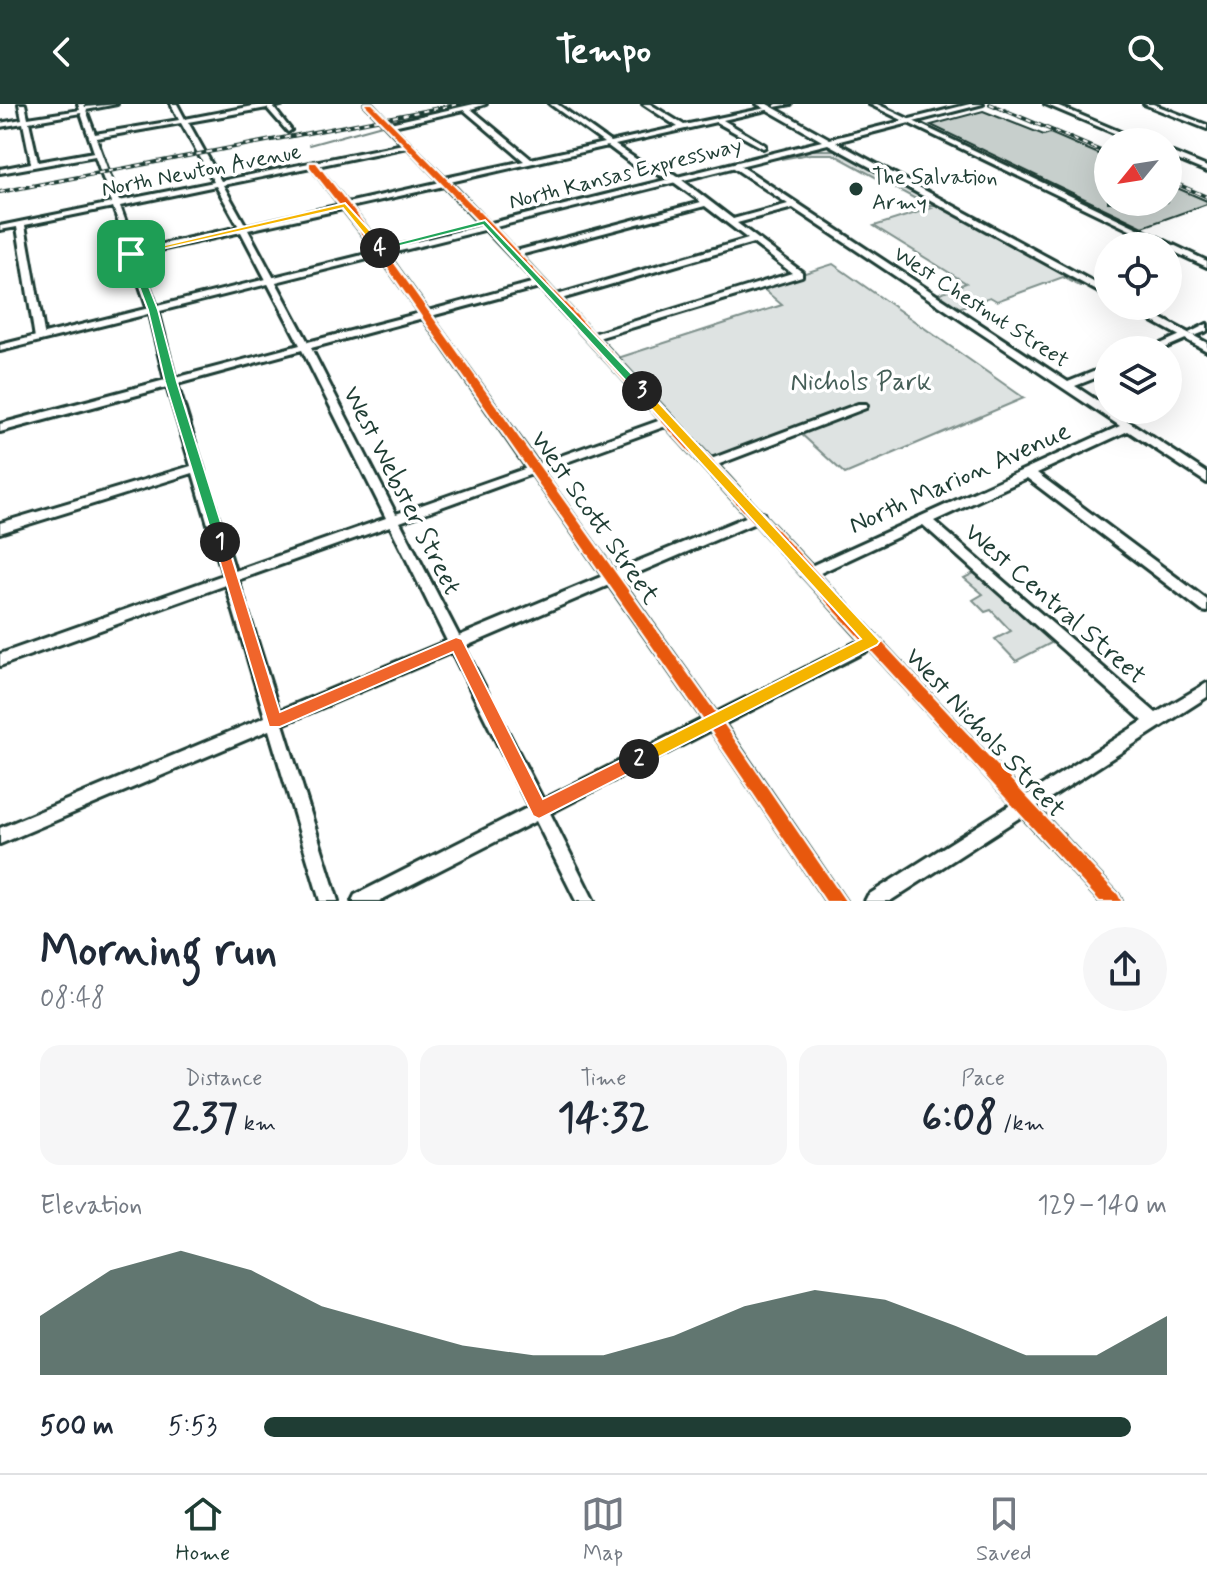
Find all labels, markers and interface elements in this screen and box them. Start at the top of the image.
text: Tempo [556,29,651,76]
icon: back [40,30,84,74]
icon: search [1123,30,1167,74]
north arrow [1094,128,1182,216]
map controls [1094,128,1182,424]
street label: North Kansas Expressway [506,131,745,216]
street label: North Newton Avenue [99,138,304,204]
place label: The Salvation Army [872,164,998,217]
marker: The Salvation Army [847,180,865,198]
pin [97,220,165,288]
pin: 4 [360,228,400,268]
icon: arrive [109,232,153,276]
button: locate [1094,232,1182,320]
text: 4 [374,234,386,262]
street label: West Chestnut Street [888,241,1074,375]
button: layers [1094,336,1182,424]
park label: Nichols Park [790,366,932,400]
pin: 3 [622,371,662,411]
text: 3 [637,377,647,405]
street label: West Webster Street [334,381,468,601]
street label: North Marion Avenue [844,415,1076,543]
street label: West Scott Street [522,425,667,612]
street label: West Central Street [957,516,1153,693]
pin: 1 [200,522,240,562]
text: 1 [215,528,225,556]
street label: West Nichols Street [897,641,1072,826]
pin: 2 [619,739,659,779]
text: 2 [634,745,644,773]
text: Morning run [40,923,277,981]
button: share [1083,927,1167,1011]
text: 08:48 [40,982,105,1016]
text: Distance [185,1065,263,1093]
text: Time [580,1065,627,1093]
text: Pace [961,1065,1005,1093]
text: 2.37 [172,1093,238,1145]
text: 14:32 [557,1093,650,1145]
text: 6:08 [922,1093,997,1145]
text: km [238,1110,276,1138]
text: /km [997,1110,1045,1138]
text: Elevation [40,1189,142,1223]
text: 129–140 m [1037,1189,1167,1223]
text: 500 m [40,1410,114,1444]
text: 5:53 [168,1410,217,1444]
tab: Home [175,1492,230,1568]
tab: Map [581,1492,625,1568]
tab: Saved [976,1492,1032,1568]

